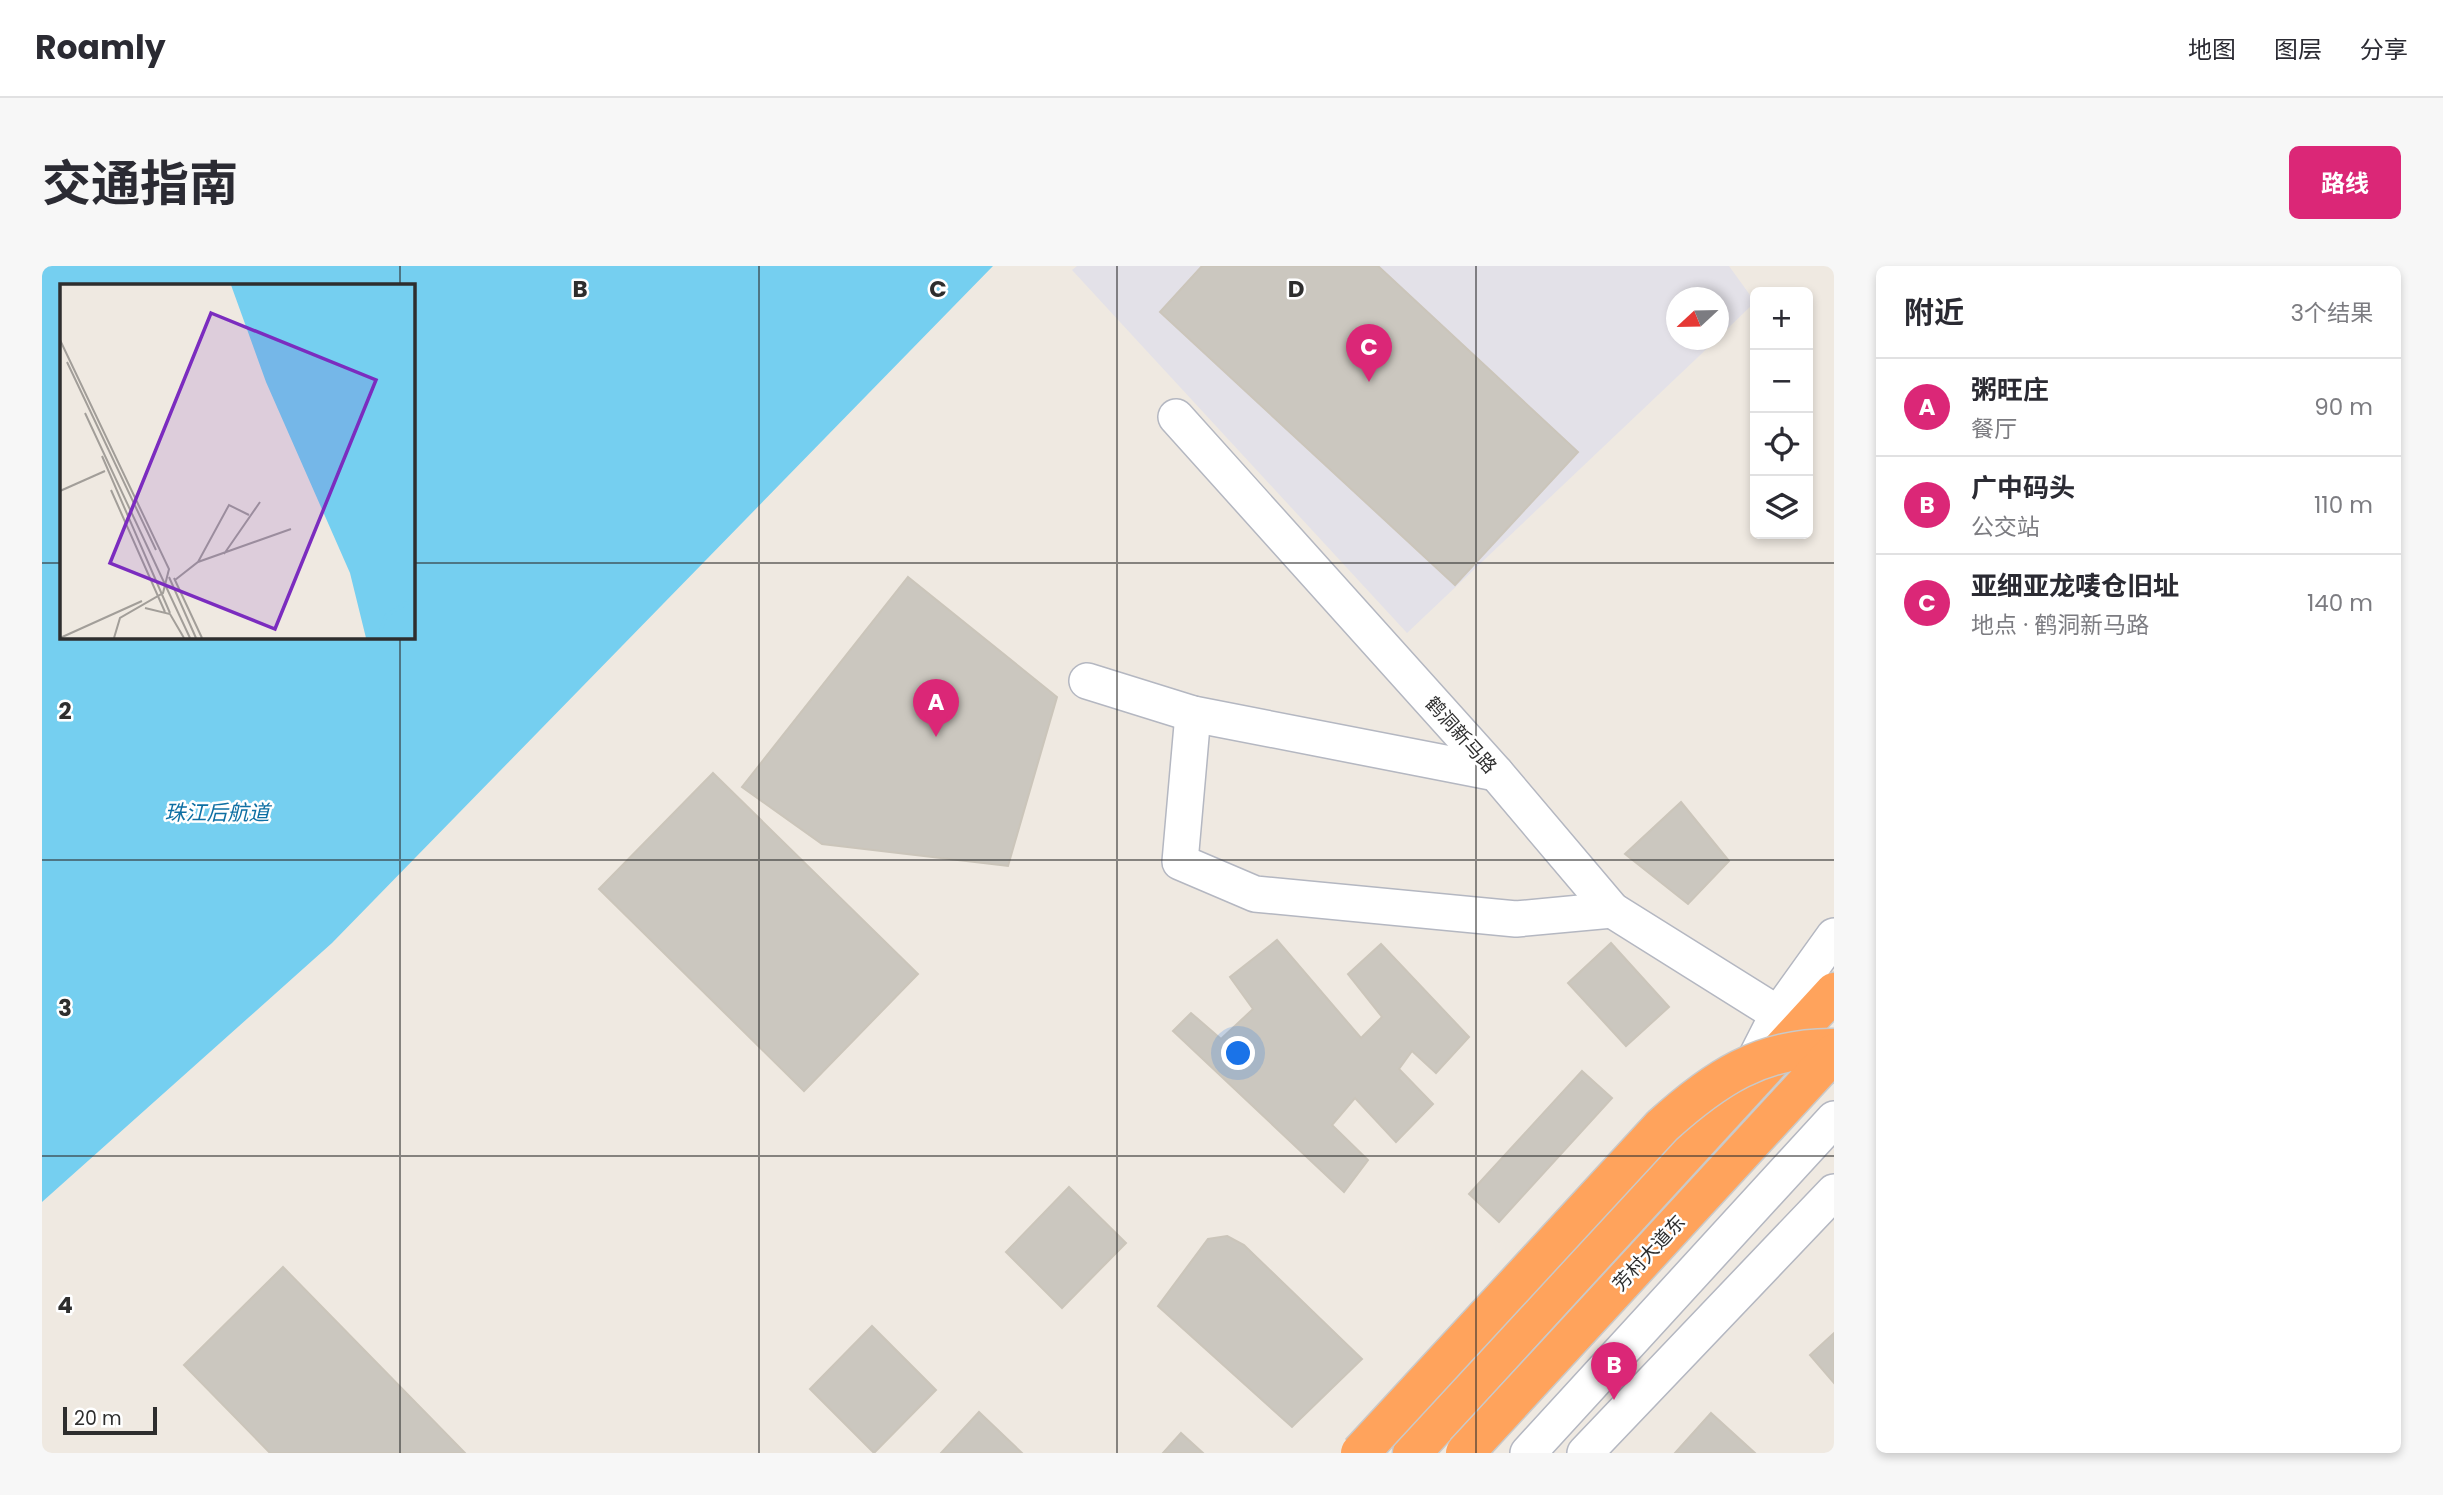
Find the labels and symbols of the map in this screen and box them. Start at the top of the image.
text: B [572,273,588,305]
text: C [929,273,947,305]
text: D [1288,273,1304,305]
inset map [60,284,415,639]
north arrow [1666,287,1729,350]
pin: C [1346,324,1392,382]
pin: A [913,679,959,737]
street label: 鹤洞新马路 [1419,691,1503,779]
text: 2 [58,695,72,727]
water label: 珠江后航道 [165,798,272,827]
text: 3 [58,992,72,1024]
your location [1221,1036,1255,1070]
street label: 芳村大道东 [1607,1209,1691,1297]
text: 4 [57,1289,73,1321]
pin: B [1591,1342,1637,1400]
scale bar [63,1404,158,1436]

